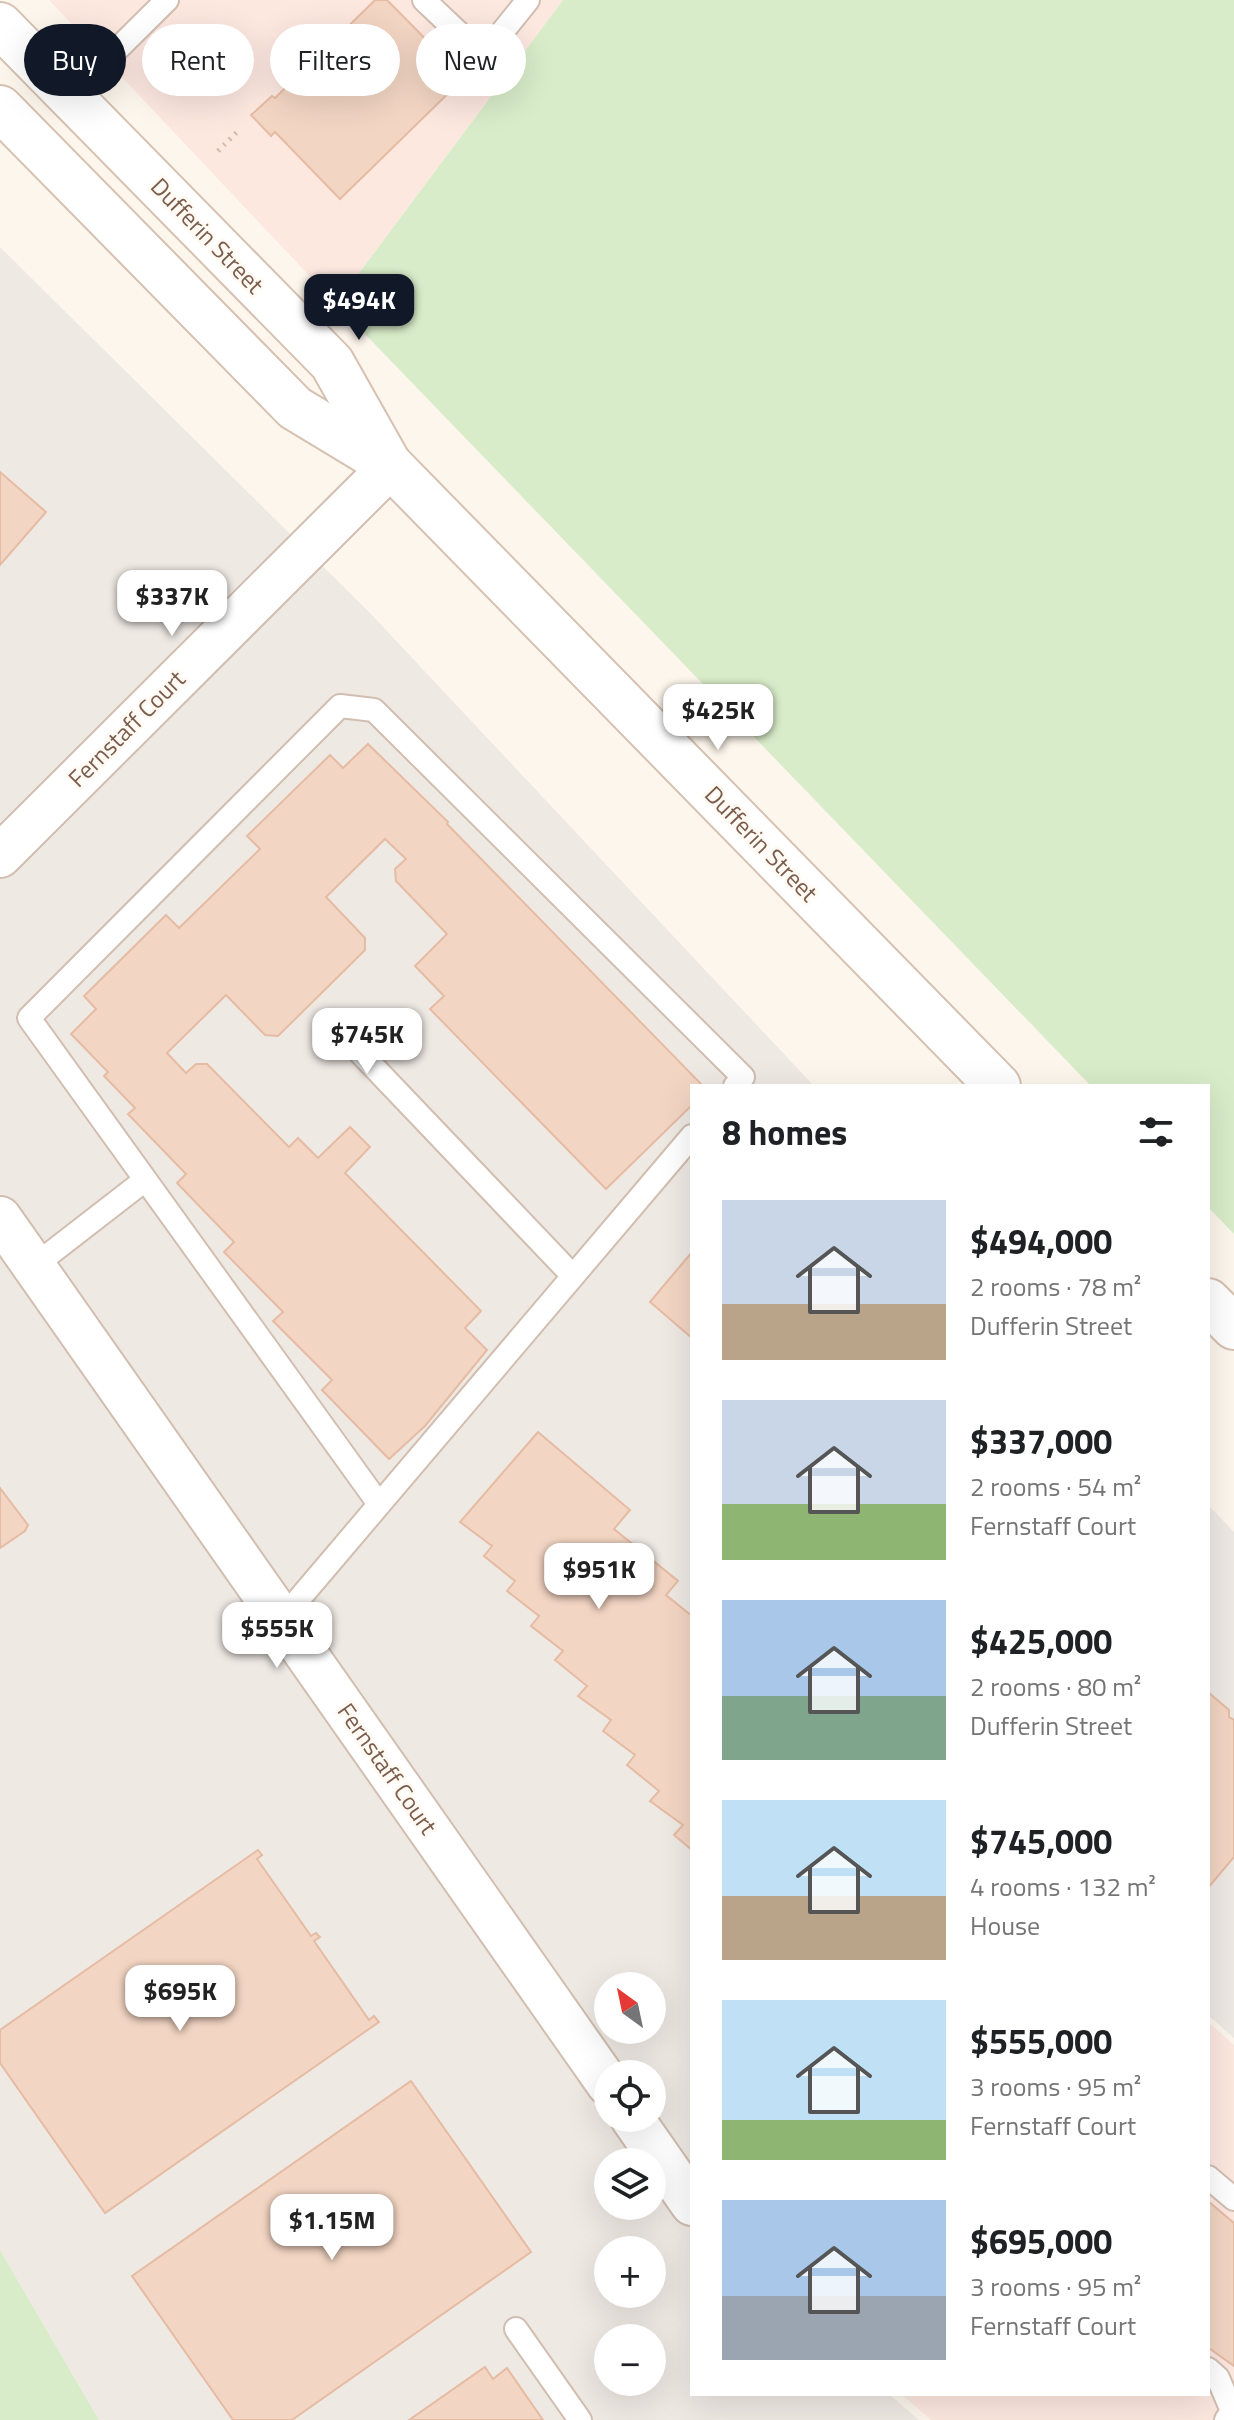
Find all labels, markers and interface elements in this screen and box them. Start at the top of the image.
chip: Buy [24,24,126,96]
chip: Rent [142,24,254,96]
chip: Filters [270,24,400,96]
chip: New [416,24,526,96]
street label: Dufferin Street [143,169,273,302]
pin: $494K [303,274,415,342]
text: $494K [322,280,396,319]
pin: $337K [116,570,228,638]
text: $337K [135,576,209,615]
street label: Fernstaff Court [59,661,194,795]
pin: $425K [662,684,774,752]
text: $425K [681,690,755,729]
street label: Dufferin Street [697,777,827,910]
pin: $745K [311,1008,423,1076]
text: $745K [330,1014,404,1053]
text: 8 homes [722,1106,847,1158]
icon: filters [1134,1110,1178,1154]
text: $494,000 [970,1215,1112,1267]
icon: home [786,1232,882,1328]
text: 2 rooms · 78 m² [970,1267,1141,1306]
text: Dufferin Street [970,1306,1132,1345]
text: $337,000 [970,1415,1112,1467]
icon: home [786,1432,882,1528]
text: 2 rooms · 54 m² [970,1467,1141,1506]
text: Fernstaff Court [970,1506,1136,1545]
pin: $951K [543,1543,655,1611]
text: $951K [562,1549,636,1588]
pin: $555K [221,1602,333,1670]
text: $555K [240,1608,314,1647]
text: $425,000 [970,1615,1112,1667]
icon: home [786,1632,882,1728]
text: 2 rooms · 80 m² [970,1667,1141,1706]
street label: Fernstaff Court [329,1695,447,1842]
text: Dufferin Street [970,1706,1132,1745]
text: $745,000 [970,1815,1112,1867]
icon: home [786,1832,882,1928]
text: 4 rooms · 132 m² [970,1867,1156,1906]
text: House [970,1906,1040,1945]
pin: $695K [124,1965,236,2033]
text: $695K [143,1971,217,2010]
north arrow [594,1972,666,2044]
map controls [594,1972,666,2396]
text: $555,000 [970,2015,1112,2067]
icon: home [786,2032,882,2128]
button: locate [594,2060,666,2132]
text: 3 rooms · 95 m² [970,2067,1141,2106]
text: Fernstaff Court [970,2106,1136,2145]
button: layers [594,2148,666,2220]
pin: $1.15M [267,2194,397,2262]
text: $1.15M [288,2200,376,2239]
text: $695,000 [970,2215,1112,2267]
icon: home [786,2232,882,2328]
button: + [594,2236,666,2308]
text: 3 rooms · 95 m² [970,2267,1141,2306]
text: Fernstaff Court [970,2306,1136,2345]
button: − [594,2324,666,2396]

